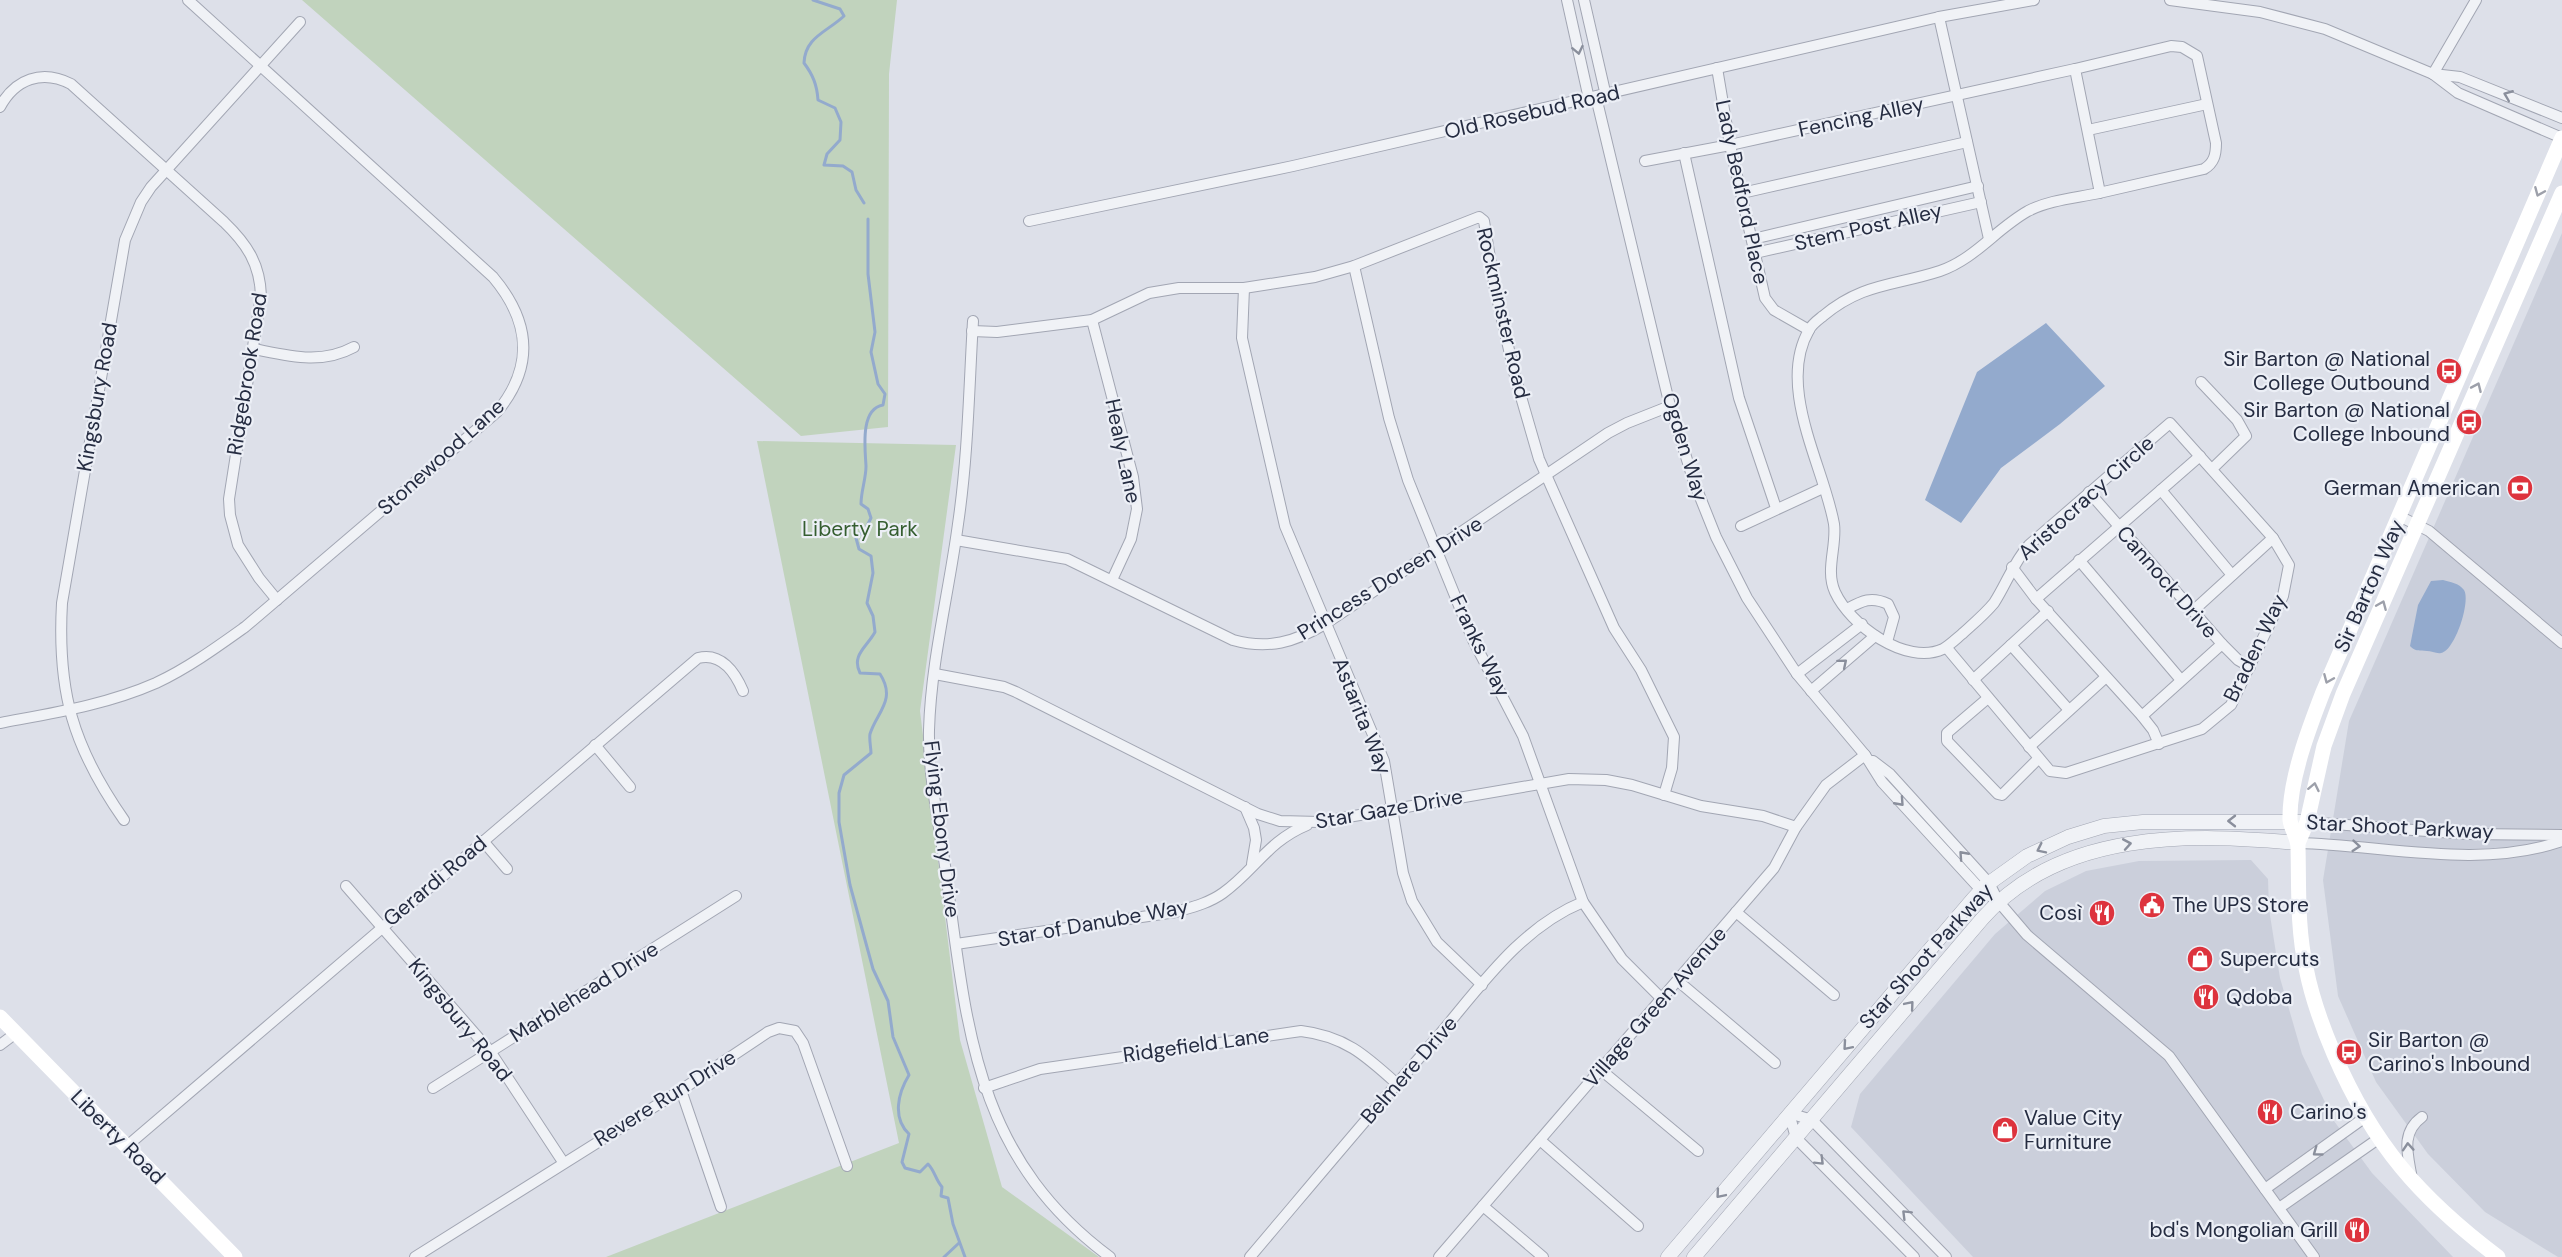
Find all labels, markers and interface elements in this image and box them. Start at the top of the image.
one-way arrow [1571,44,1584,54]
street label: Old Rosebud Road [1442,78,1622,146]
street label: Fencing Alley [1796,90,1927,144]
one-way arrow [2503,90,2514,102]
street label: Lady Bedford Place [1709,97,1775,287]
one-way arrow [2534,185,2546,196]
street label: Stem Post Alley [1791,196,1945,258]
street label: Rockminster Road [1470,225,1536,401]
street label: Ridgebrook Road [220,291,274,457]
street label: Kingsbury Road [70,320,124,474]
place label: Sir Barton @ National College Outbound [2223,345,2430,397]
bus stop icon: Sir Barton @ National College Outbound [2434,356,2464,386]
one-way arrow [2470,383,2482,394]
street label: Ogden Way [1655,389,1715,505]
street label: Stonewood Lane [371,392,511,522]
street label: Healy Lane [1098,396,1148,506]
place label: Sir Barton @ National College Inbound [2243,396,2450,448]
bus stop icon: Sir Barton @ National College Inbound [2454,407,2484,437]
street label: Aristocracy Circle [2012,429,2160,567]
bank icon: German American [2505,473,2535,503]
place label: German American [2324,474,2500,502]
street label: Princess Doreen Drive [1292,510,1488,646]
park label: Liberty Park [802,515,918,543]
street label: Sir Barton Way [2327,515,2411,657]
street label: Cannock Drive [2110,520,2224,644]
street label: Braden Way [2217,589,2293,707]
street label: Franks Way [1443,590,1517,702]
one-way arrow [2375,600,2387,611]
street label: Astarita Way [1326,653,1398,779]
one-way arrow [1836,660,1847,671]
one-way arrow [2323,673,2335,684]
street label: Flying Ebony Drive [917,739,967,919]
street label: Star Gaze Drive [1313,782,1465,836]
one-way arrow [2307,782,2320,792]
one-way arrow [1893,795,1904,806]
street label: Star Shoot Parkway [2306,808,2495,846]
one-way arrow [2227,815,2236,827]
street label: Gerardi Road [377,829,493,933]
one-way arrow [2121,838,2131,851]
one-way arrow [2352,839,2361,852]
one-way arrow [2037,842,2048,854]
one-way arrow [1959,851,1970,862]
street label: Star Shoot Parkway [1853,877,1999,1035]
public building icon: The UPS Store [2137,890,2167,920]
place label: The UPS Store [2172,891,2309,919]
street label: Star of Danube Way [995,892,1191,954]
restaurant icon: Così [2087,898,2117,928]
place label: Così [2039,899,2082,927]
street label: Village Green Avenue [1577,920,1733,1093]
street label: Marblehead Drive [504,935,664,1049]
shop icon: Supercuts [2185,944,2215,974]
place label: Supercuts [2220,945,2319,973]
street label: Kingsbury Road [402,953,518,1087]
restaurant icon: Qdoba [2191,982,2221,1012]
place label: Qdoba [2226,983,2292,1011]
one-way arrow [1902,1001,1913,1012]
street label: Belmere Drive [1354,1010,1464,1130]
street label: Ridgefield Lane [1121,1021,1271,1069]
place label: Sir Barton @ Carino's Inbound [2368,1026,2530,1078]
bus stop icon: Sir Barton @ Carino's Inbound [2334,1037,2364,1067]
one-way arrow [1843,1039,1854,1050]
street label: Revere Run Drive [589,1043,741,1153]
street label: Liberty Road [64,1083,172,1191]
restaurant icon: Carino's [2255,1097,2285,1127]
place label: Carino's [2290,1098,2367,1126]
place label: Value City Furniture [2024,1104,2123,1156]
shop icon: Value City Furniture [1990,1115,2020,1145]
one-way arrow [2402,1142,2415,1151]
one-way arrow [2312,1145,2323,1156]
one-way arrow [1813,1154,1823,1165]
one-way arrow [1716,1187,1727,1198]
one-way arrow [1902,1211,1913,1222]
restaurant icon: bd's Mongolian Grill [2342,1215,2372,1245]
place label: bd's Mongolian Grill [2149,1216,2338,1244]

